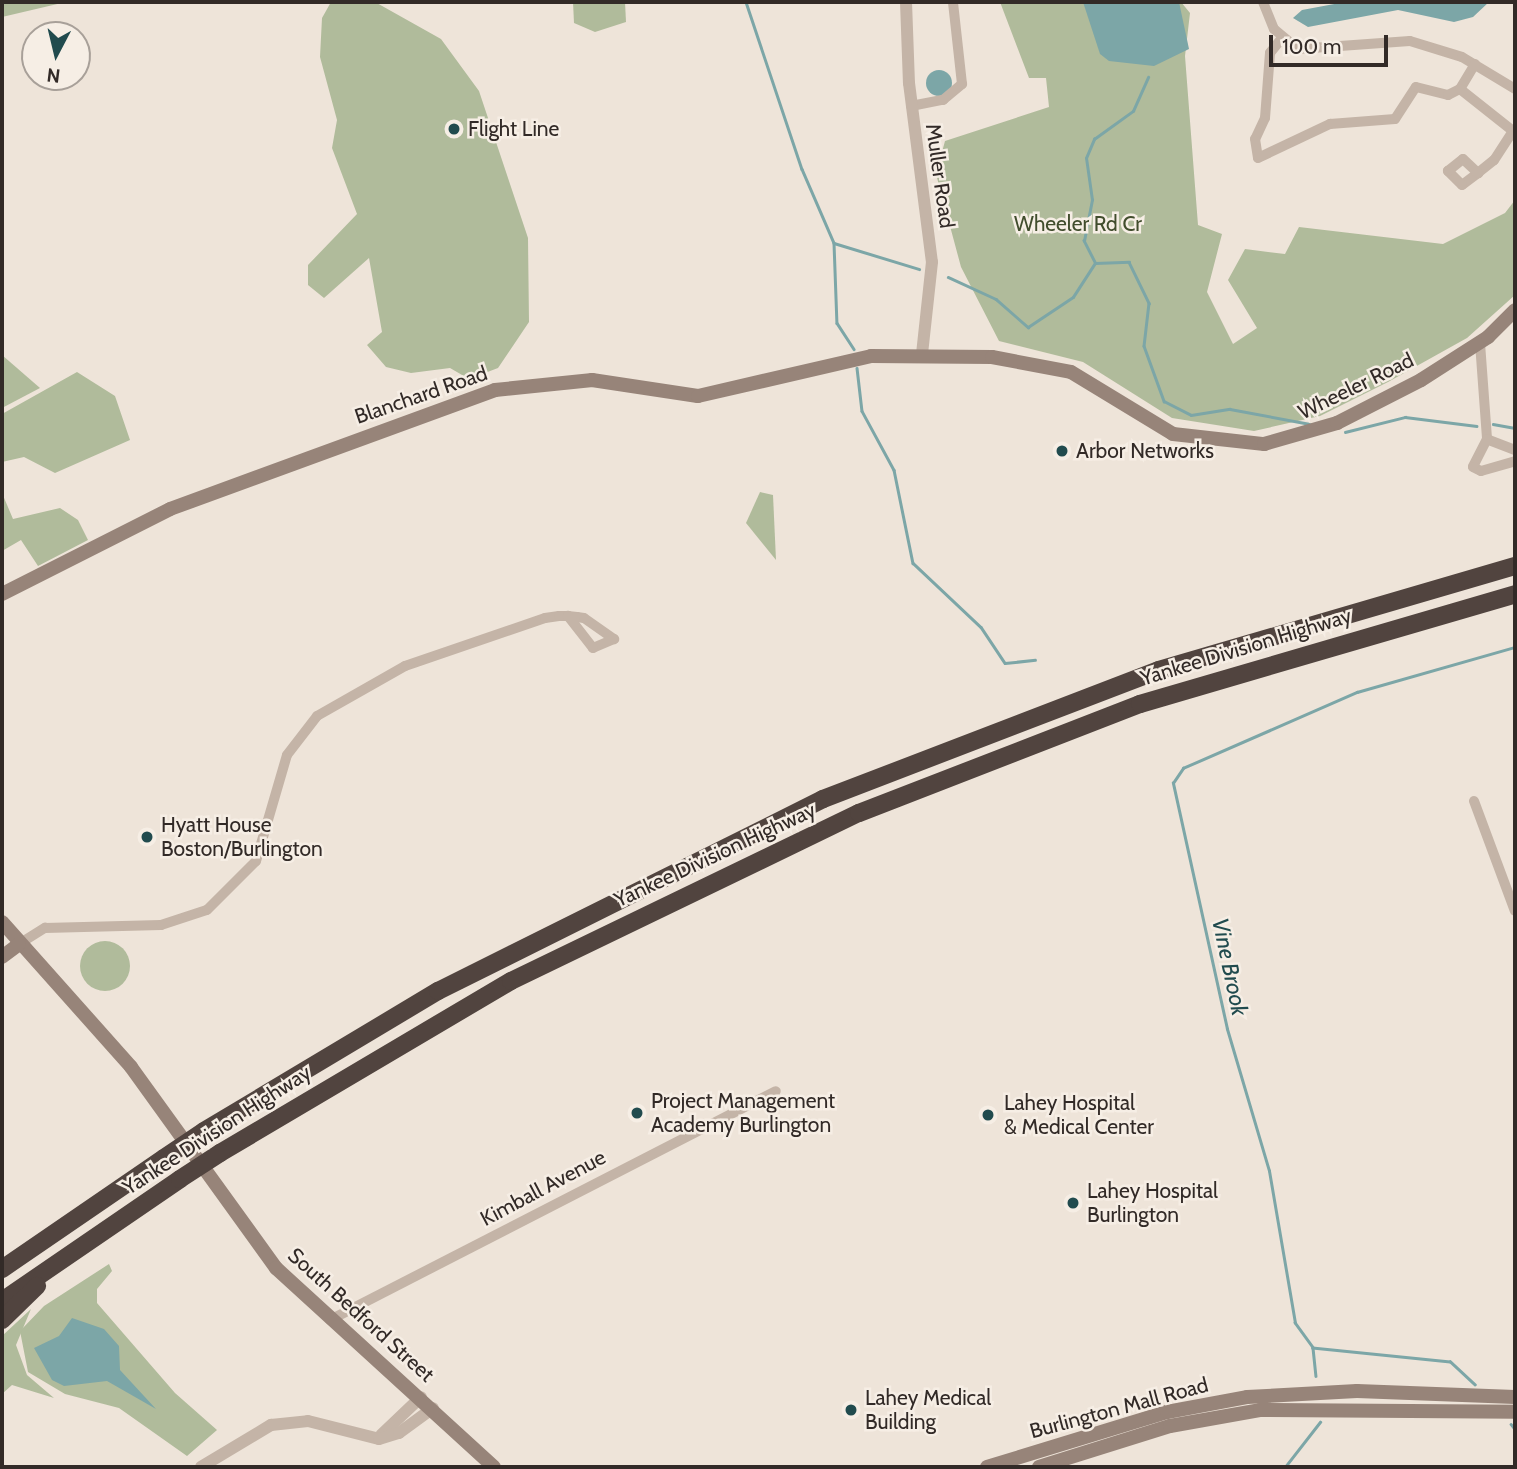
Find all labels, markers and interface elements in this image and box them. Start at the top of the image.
north arrow [21,21,91,91]
scale bar [1272,21,1391,65]
text: 100 m [1282,34,1341,59]
text: N [46,63,62,88]
place label: Flight Line [468,116,559,142]
marker: Flight Line [446,121,462,137]
street label: Muller Road [920,122,960,230]
park label: Wheeler Rd Cr [1014,211,1142,237]
street label: Wheeler Road [1294,347,1418,425]
street label: Blanchard Road [351,361,491,429]
place label: Arbor Networks [1076,438,1214,464]
marker: Arbor Networks [1054,443,1070,459]
street label: Yankee Division Highway [1138,603,1354,691]
street label: Yankee Division Highway [610,797,820,913]
place label: Hyatt House Boston/Burlington [161,812,323,862]
marker: Hyatt House Boston/Burlington [139,829,155,845]
water label: Vine Brook [1206,916,1254,1018]
street label: Yankee Division Highway [118,1060,316,1200]
place label: Project Management Academy Burlington [651,1088,835,1138]
place label: Lahey Hospital & Medical Center [1004,1090,1154,1140]
marker: Project Management Academy Burlington [629,1105,645,1121]
marker: Lahey Hospital & Medical Center [978,1105,998,1125]
street label: Kimball Avenue [476,1144,610,1232]
place label: Lahey Hospital Burlington [1087,1178,1218,1228]
marker: Lahey Hospital Burlington [1065,1195,1081,1211]
street label: South Bedford Street [283,1243,439,1387]
street label: Burlington Mall Road [1027,1372,1211,1444]
place label: Lahey Medical Building [865,1385,991,1435]
marker: Lahey Medical Building [843,1402,859,1418]

